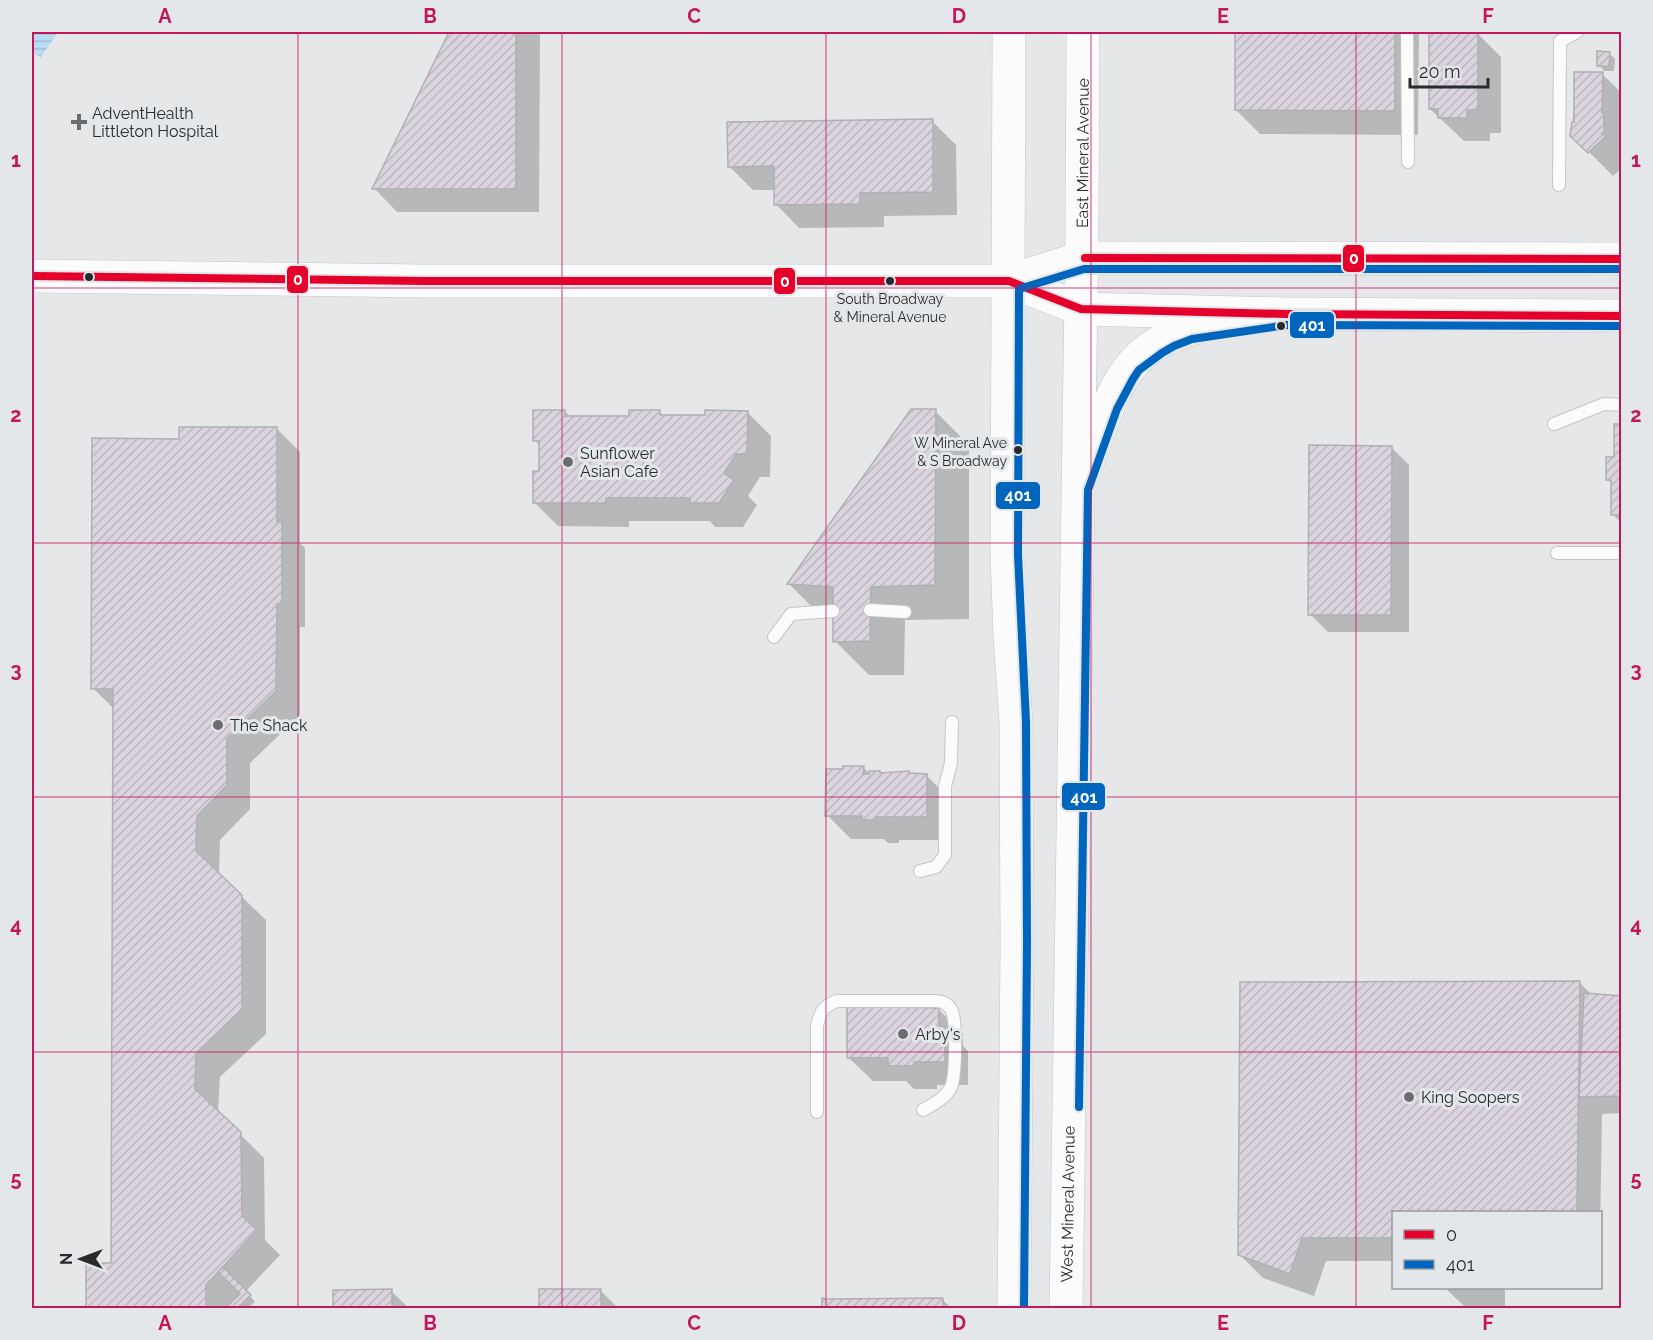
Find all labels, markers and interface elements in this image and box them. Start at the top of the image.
text: A [158,4,172,28]
text: B [423,4,437,28]
text: C [687,4,701,28]
text: D [952,4,966,28]
text: E [1217,4,1229,28]
text: F [1482,4,1494,28]
scale bar [1410,51,1488,89]
text: 20 m [1419,61,1461,82]
street label: East Mineral Avenue [1073,78,1093,228]
place label: AdventHealth Littleton Hospital [92,104,219,141]
marker: AdventHealth Littleton Hospital [70,113,88,131]
text: 1 [11,148,21,172]
text: 1 [1631,148,1641,172]
line badge: 0 [1342,244,1365,273]
text: 0 [1349,249,1359,268]
line badge: 0 [286,265,309,294]
line badge: 0 [773,267,796,295]
text: 0 [293,270,303,289]
unlabelled marker [83,271,95,283]
text: 0 [780,272,790,291]
marker: South Broadway & Mineral Avenue [884,275,896,287]
place label: South Broadway & Mineral Avenue [834,291,946,325]
line badge: 401 [1289,311,1335,339]
text: 401 [1299,316,1326,335]
unlabelled marker [1275,320,1287,332]
text: 2 [10,403,22,427]
text: 2 [1630,403,1642,427]
place label: W Mineral Ave & S Broadway [914,435,1007,469]
place label: Sunflower Asian Cafe [580,444,658,481]
marker: W Mineral Ave & S Broadway [1012,444,1024,456]
marker: Sunflower Asian Cafe [561,455,575,469]
line badge: 401 [995,481,1041,510]
text: 401 [1005,486,1032,505]
text: 3 [10,658,22,682]
text: 3 [1630,658,1642,682]
place label: The Shack [230,716,308,735]
marker: The Shack [211,718,225,732]
line badge: 401 [1061,782,1106,811]
text: 401 [1071,788,1098,807]
text: 4 [10,913,22,937]
text: 4 [1630,913,1642,937]
place label: Arby's [915,1025,961,1044]
marker: Arby's [896,1027,910,1041]
place label: King Soopers [1421,1088,1520,1107]
marker: King Soopers [1402,1090,1416,1104]
street label: West Mineral Avenue [1057,1126,1079,1282]
text: 5 [10,1167,22,1191]
text: 5 [1630,1167,1642,1191]
legend [1392,1211,1602,1289]
text: 0 [1446,1224,1457,1245]
north arrow [51,1229,111,1289]
text: N [57,1253,76,1265]
text: 401 [1446,1254,1475,1275]
text: A [158,1311,172,1335]
text: B [423,1311,437,1335]
text: C [687,1311,701,1335]
text: D [952,1311,966,1335]
text: E [1217,1311,1229,1335]
text: F [1482,1311,1494,1335]

